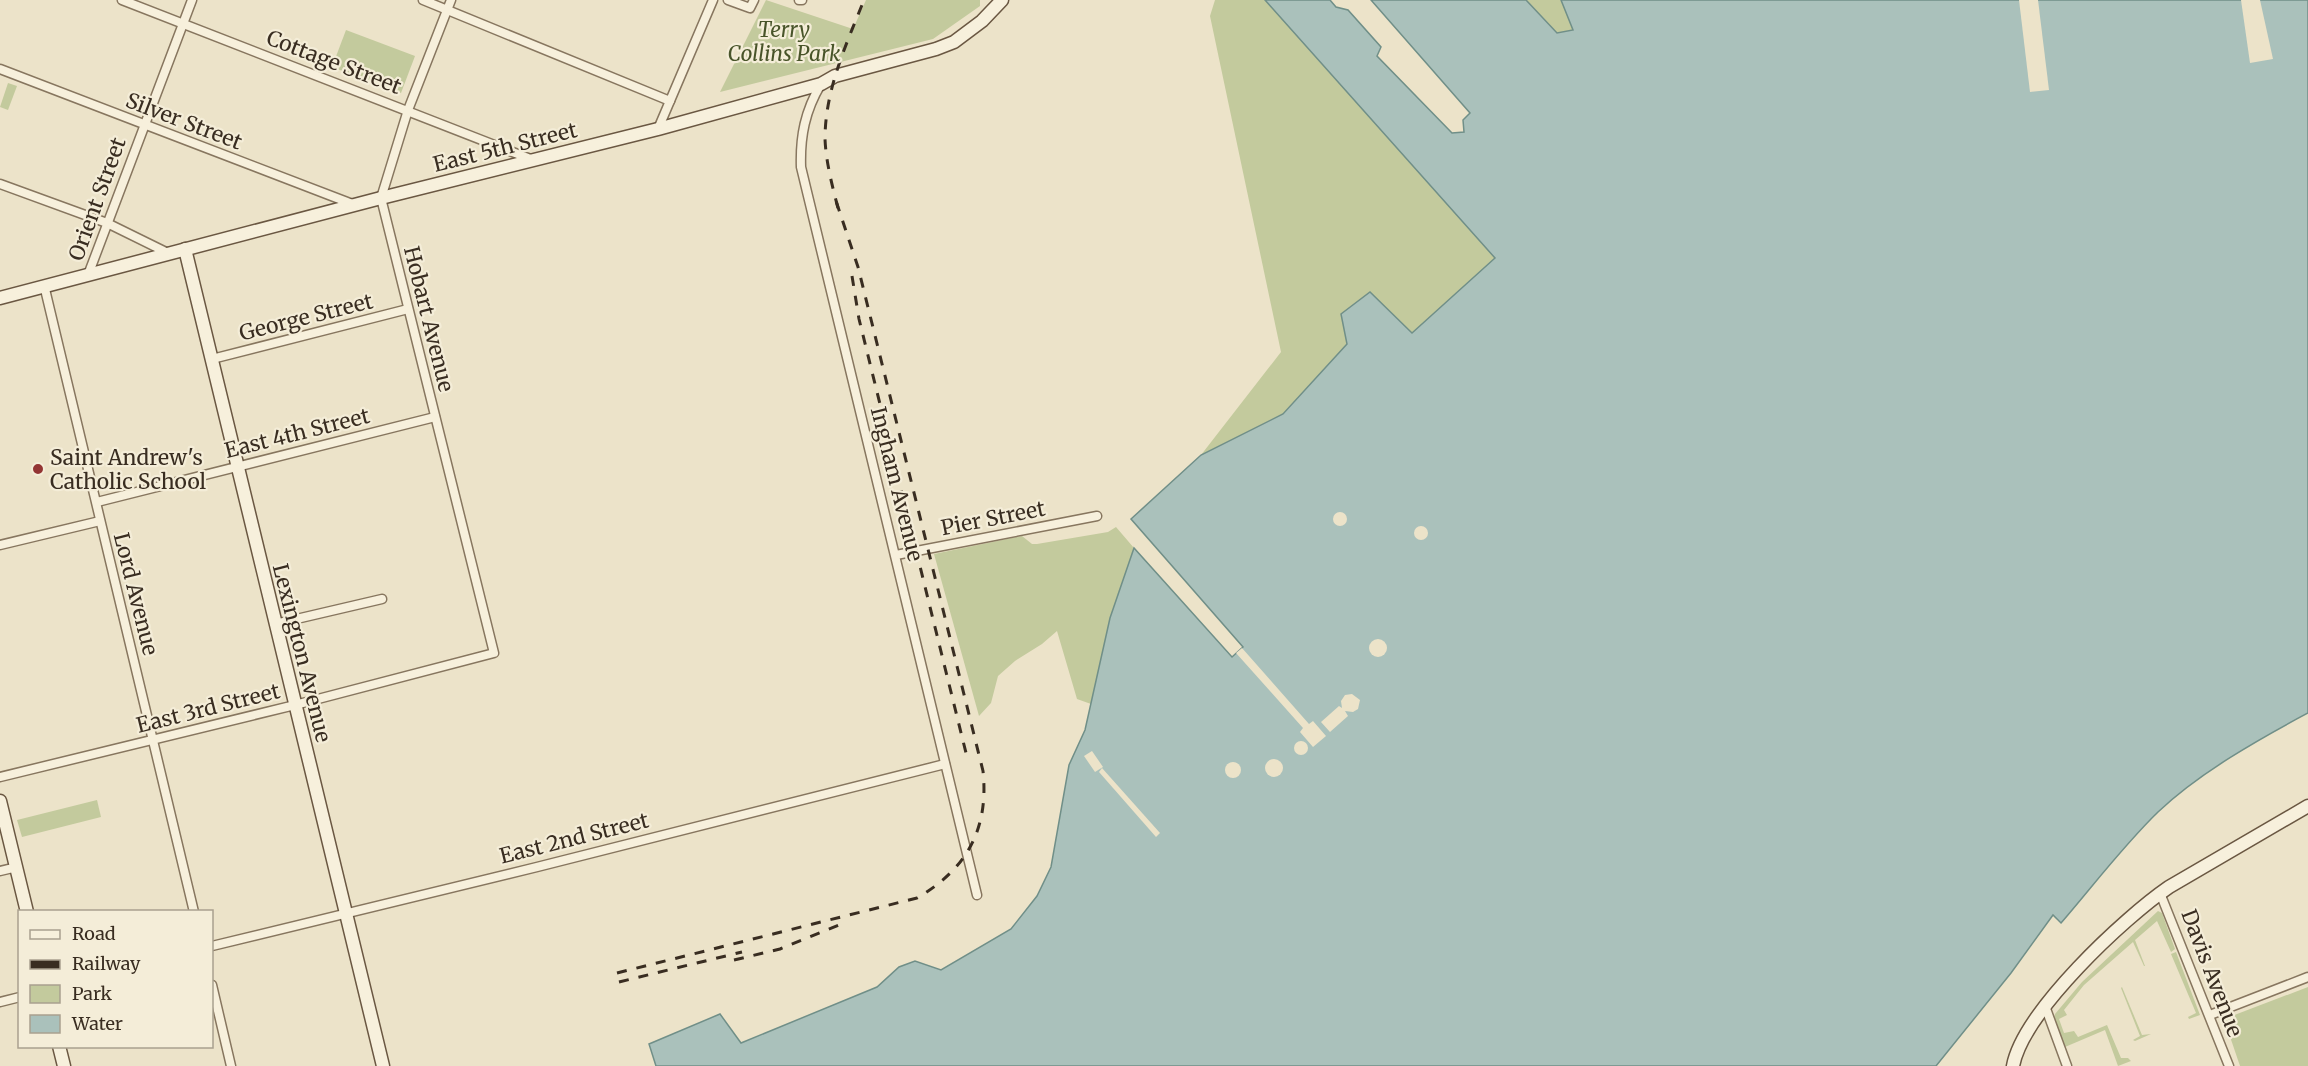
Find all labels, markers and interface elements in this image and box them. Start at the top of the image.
park label: Terry Collins Park [727,16,841,67]
street label: Cottage Street [263,24,405,100]
street label: Silver Street [122,86,246,156]
street label: East 5th Street [430,116,580,178]
street label: Orient Street [62,134,132,264]
street label: Hobart Avenue [398,243,460,395]
street label: George Street [236,287,376,347]
street label: East 4th Street [222,402,372,464]
street label: Ingham Avenue [865,404,929,564]
place label: Saint Andrew's Catholic School [50,444,207,495]
marker: Saint Andrew's Catholic School [31,462,45,476]
street label: Pier Street [939,495,1047,541]
street label: Lord Avenue [108,530,164,658]
street label: Lexington Avenue [267,561,337,745]
street label: East 3rd Street [133,677,283,739]
street label: East 2nd Street [497,806,651,870]
street label: Davis Avenue [2175,905,2249,1041]
legend [18,910,213,1048]
text: Road [72,922,116,945]
text: Railway [72,952,141,975]
text: Park [72,982,113,1005]
text: Water [71,1012,123,1035]

